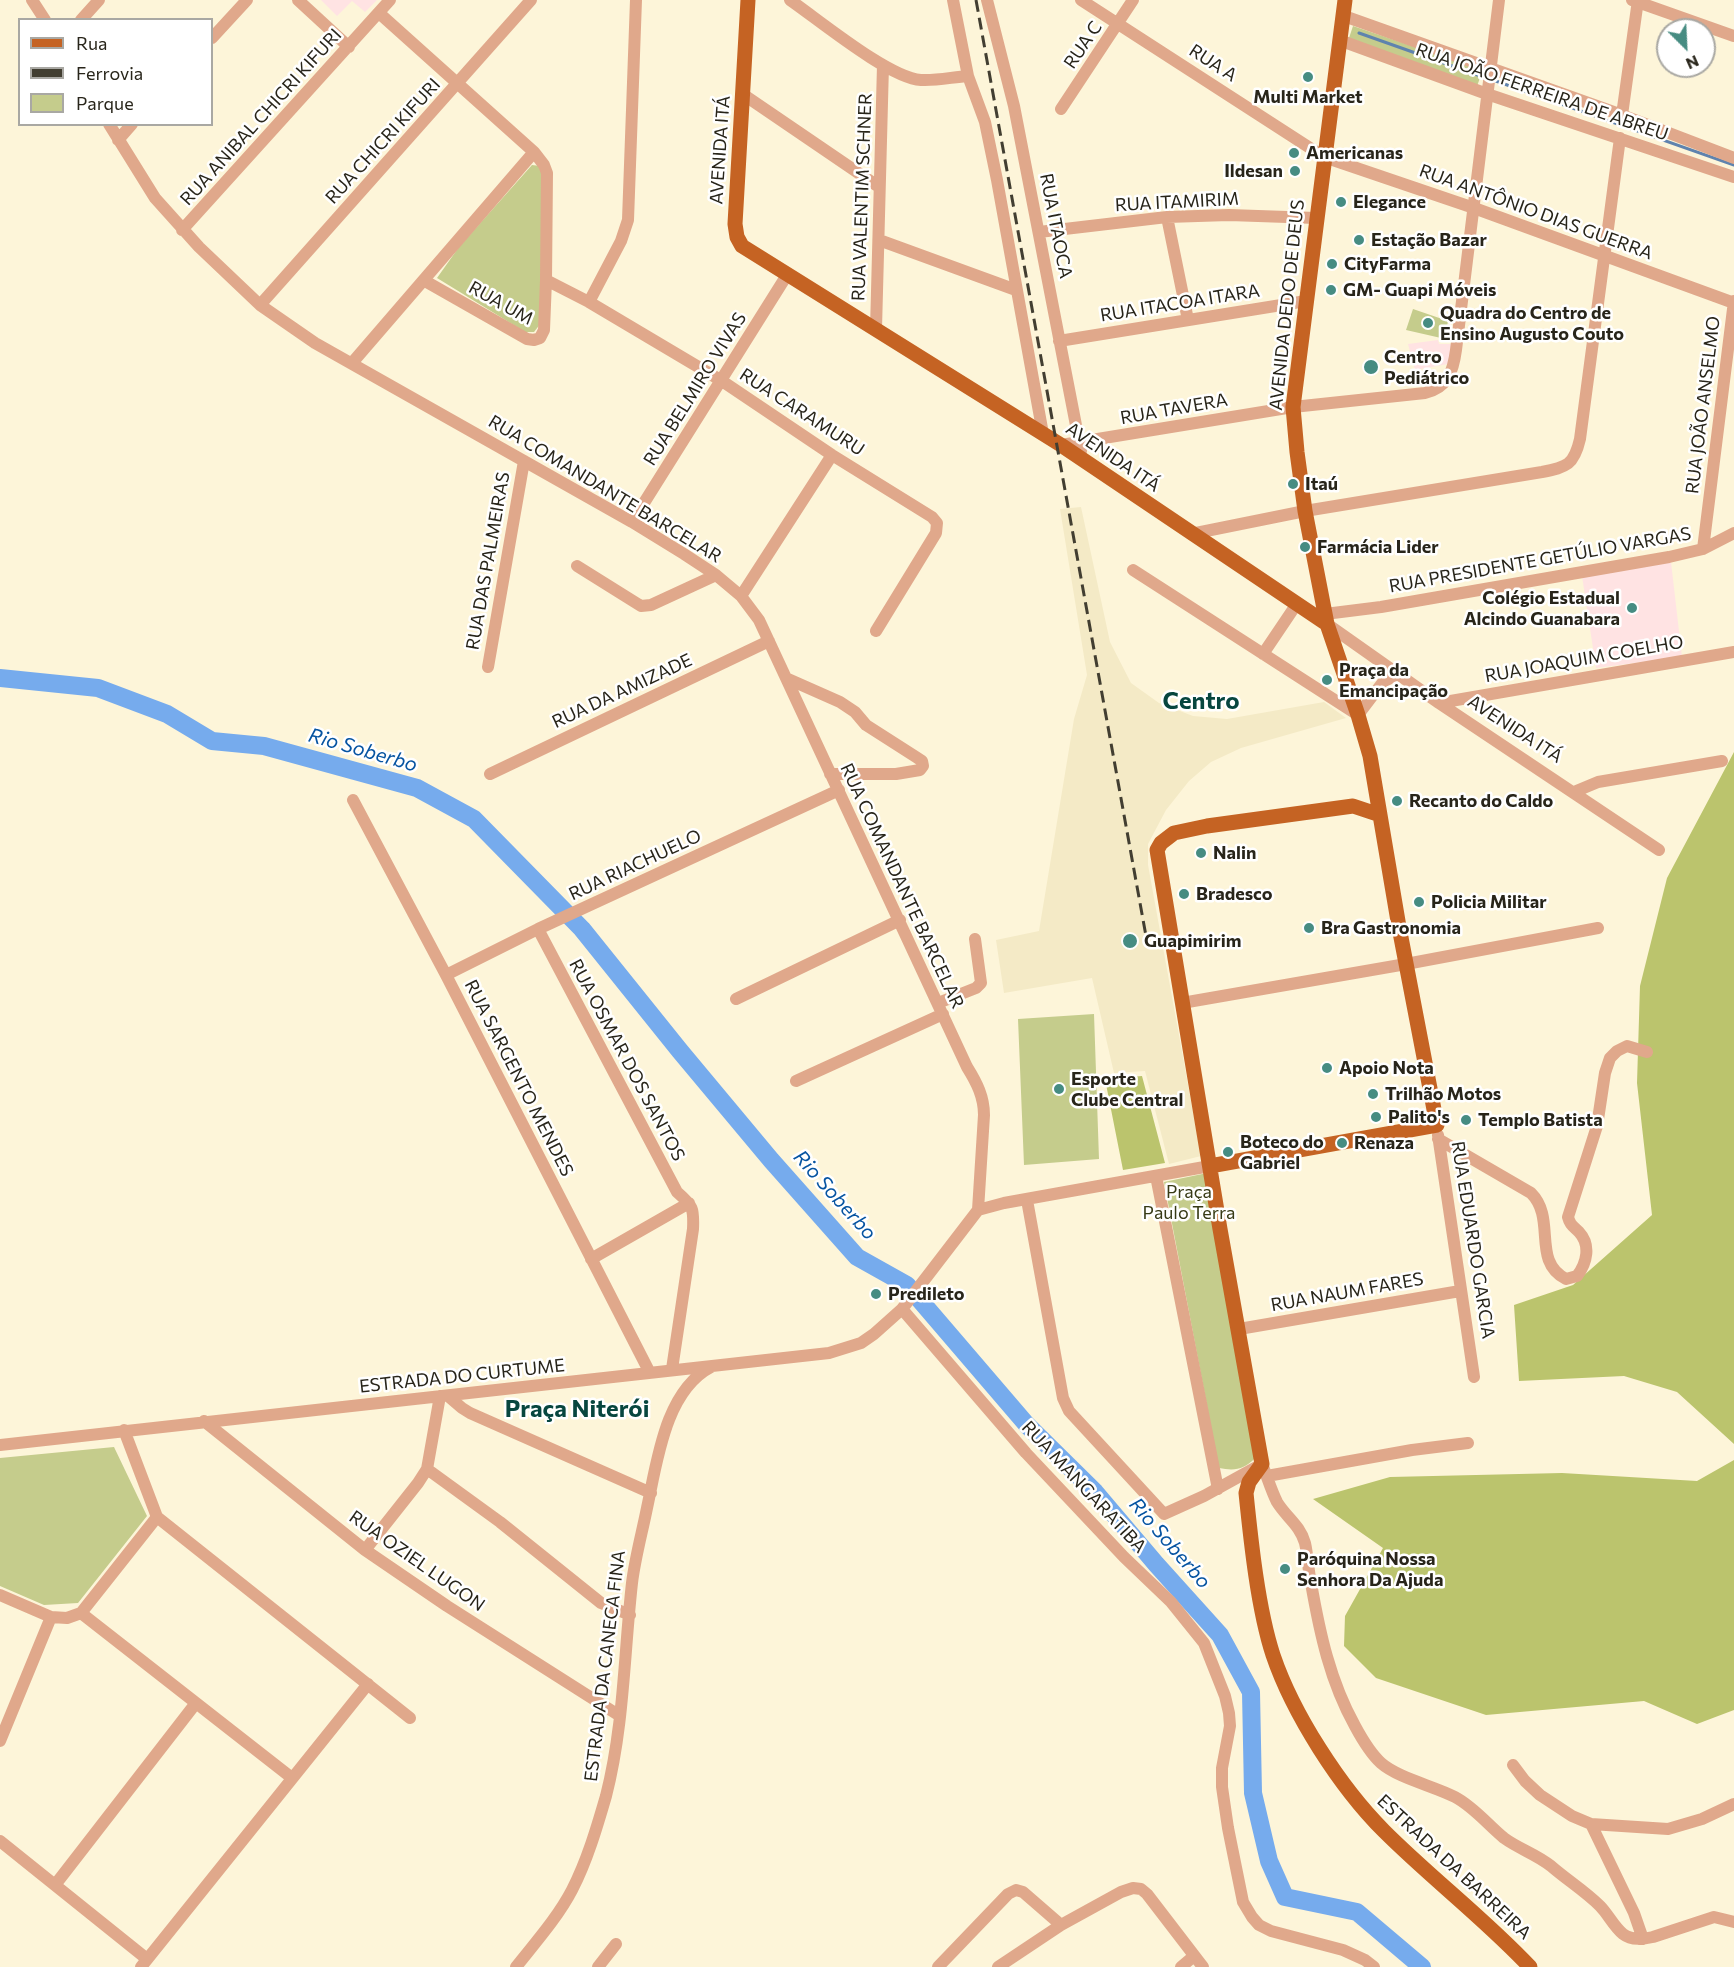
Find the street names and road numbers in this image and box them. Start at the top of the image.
street label: RUA C [1059,17,1107,73]
street label: RUA ANIBAL CHICRI KIFURI [176,24,346,210]
street label: RUA JOÃO FERREIRA DE ABREU [1413,39,1671,145]
street label: RUA A [1185,40,1241,86]
street label: RUA CHICRI KIFURI [321,74,445,208]
street label: RUA VALENTIM SCHNER [848,93,876,301]
street label: AVENIDA ITÁ [705,95,735,205]
street label: RUA ANTÔNIO DIAS GUERRA [1416,160,1656,264]
street label: RUA ITAOCA [1035,172,1077,280]
street label: RUA ITAMIRIM [1114,188,1240,216]
street label: AVENIDA DEDO DE DEUS [1265,199,1309,411]
street label: RUA UM [465,276,537,330]
street label: RUA ITACOA ITARA [1099,280,1261,326]
street label: RUA BELMIRO VIVAS [639,308,751,470]
street label: RUA JOÃO ANSELMO [1681,315,1725,495]
street label: RUA CARAMURU [736,364,868,460]
street label: RUA TAVERA [1119,389,1229,429]
street label: RUA COMANDANTE BARCELAR [485,411,725,567]
street label: AVENIDA ITÁ [1062,418,1164,496]
street label: RUA DAS PALMEIRAS [462,470,514,652]
street label: RUA PRESIDENTE GETÚLIO VARGAS [1387,523,1693,597]
street label: RUA JOAQUIM COELHO [1483,631,1685,687]
street label: RUA DA AMIZADE [549,649,695,733]
street label: AVENIDA ITÁ [1464,690,1566,768]
street label: RUA COMANDANTE BARCELAR [836,760,968,1012]
street label: RUA RIACHUELO [565,825,705,905]
street label: RUA OSMAR DOS SANTOS [565,955,689,1165]
street label: RUA SARGENTO MENDES [460,976,578,1180]
street label: RUA EDUARDO GARCIA [1447,1140,1499,1340]
street label: RUA NAUM FARES [1269,1268,1425,1316]
street label: ESTRADA DO CURTUME [358,1354,566,1398]
street label: RUA MANGARATIBA [1017,1417,1151,1557]
street label: RUA OZIEL LUGON [345,1506,489,1616]
street label: ESTRADA DA CANECA FINA [580,1549,630,1783]
street label: ESTRADA DA BARREIRA [1373,1790,1535,1944]

